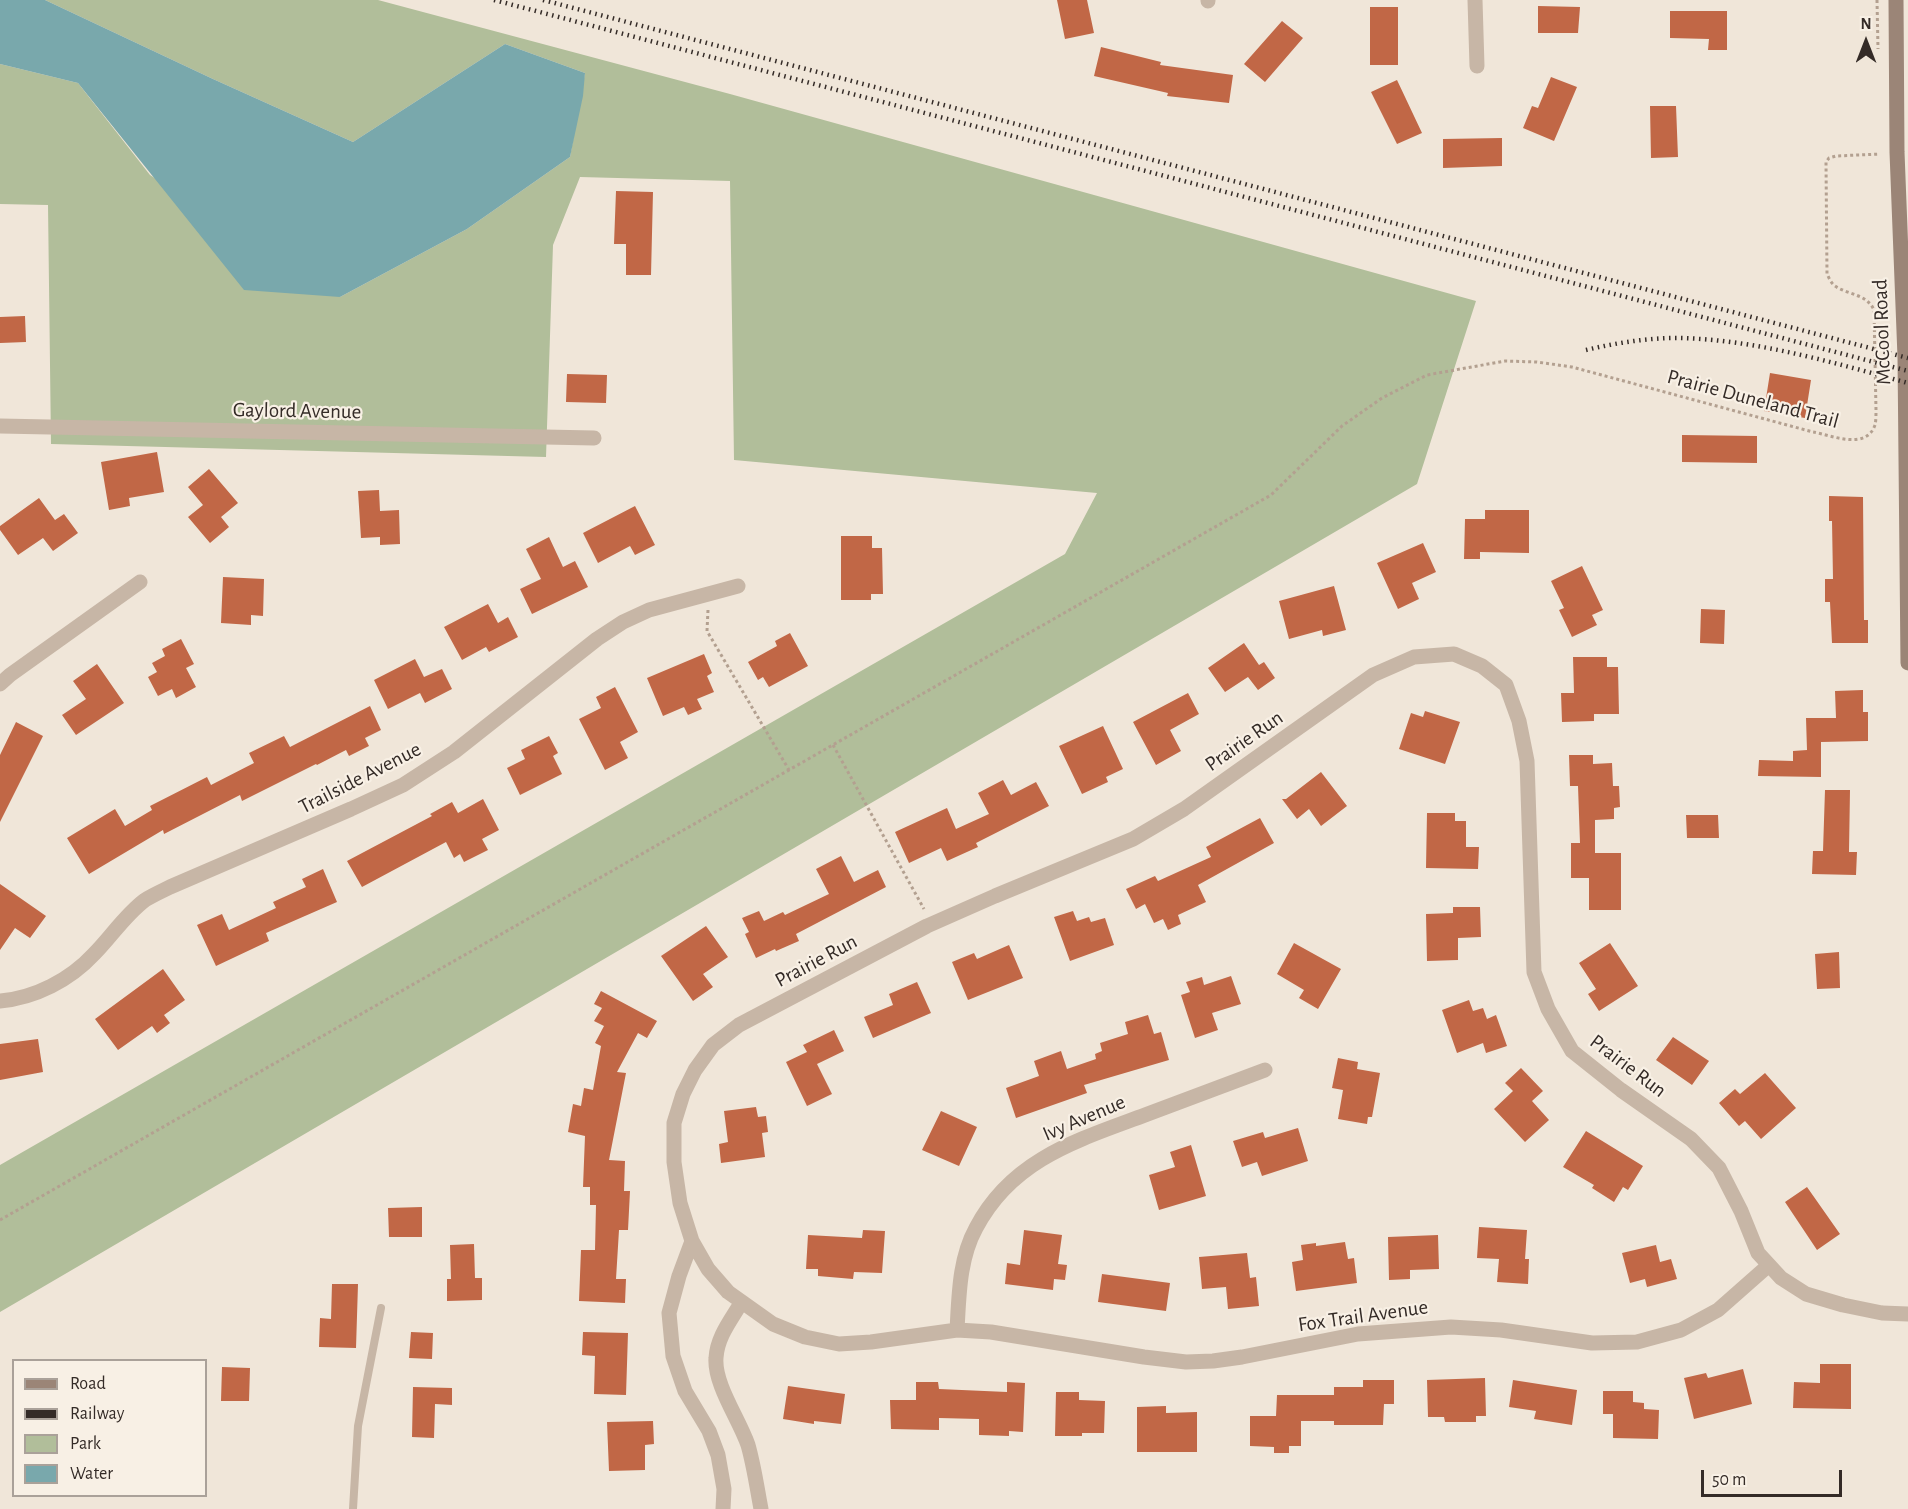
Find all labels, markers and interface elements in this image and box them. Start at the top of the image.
north arrow [1836,12,1896,72]
text: N [1860,16,1872,32]
street label: McCool Road [1868,279,1896,385]
street label: Prairie Duneland Trail [1664,364,1842,434]
street label: Gaylord Avenue [233,397,361,425]
street label: Prairie Run [1200,705,1288,777]
street label: Trailside Avenue [295,736,425,820]
street label: Prairie Run [771,929,861,993]
street label: Prairie Run [1585,1029,1671,1103]
street label: Ivy Avenue [1039,1089,1129,1147]
street label: Fox Trail Avenue [1296,1294,1430,1338]
legend [12,1359,207,1497]
text: Road [70,1375,106,1393]
text: Railway [70,1405,124,1423]
text: Park [70,1435,101,1453]
scale bar [1704,1458,1845,1496]
text: Water [70,1465,113,1483]
text: 50 m [1712,1471,1746,1489]

